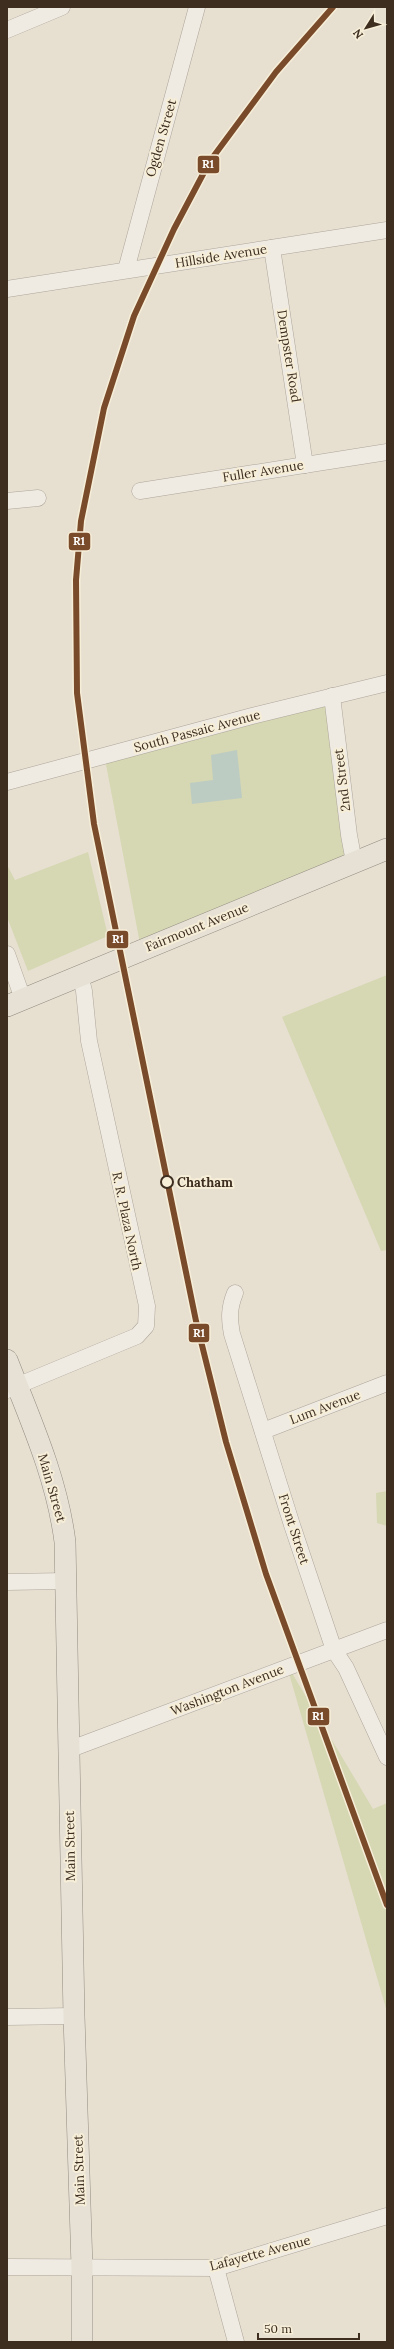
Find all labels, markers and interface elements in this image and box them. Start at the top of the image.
north arrow [346,8,386,48]
text: N [350,26,366,42]
street label: Ogden Street [142,97,180,179]
line badge: R1 [197,155,220,174]
text: R1 [202,157,215,171]
street label: Hillside Avenue [174,240,268,272]
street label: Dempster Road [273,309,305,404]
street label: Fuller Avenue [221,456,305,486]
line badge: R1 [68,532,91,551]
text: R1 [73,534,86,548]
street label: South Passaic Avenue [132,706,262,756]
street label: 2nd Street [330,748,354,812]
street label: Fairmount Avenue [143,899,251,955]
line badge: R1 [106,930,129,949]
text: R1 [112,932,125,946]
street label: R. R. Plaza North [108,1170,146,1272]
place label: Chatham [177,1174,233,1191]
marker: Chatham [160,1175,174,1189]
line badge: R1 [188,1323,210,1343]
text: R1 [193,1326,206,1340]
street label: Lum Avenue [287,1386,363,1428]
street label: Main Street [34,1452,70,1524]
street label: Front Street [275,1492,313,1566]
street label: Washington Avenue [168,1661,286,1719]
line badge: R1 [307,1707,330,1726]
text: R1 [312,1709,325,1723]
street label: Main Street [61,1811,79,1881]
street label: Main Street [69,2134,89,2206]
street label: Lafayette Avenue [208,2231,312,2275]
scale bar [258,2315,359,2341]
text: 50 m [264,2321,292,2336]

